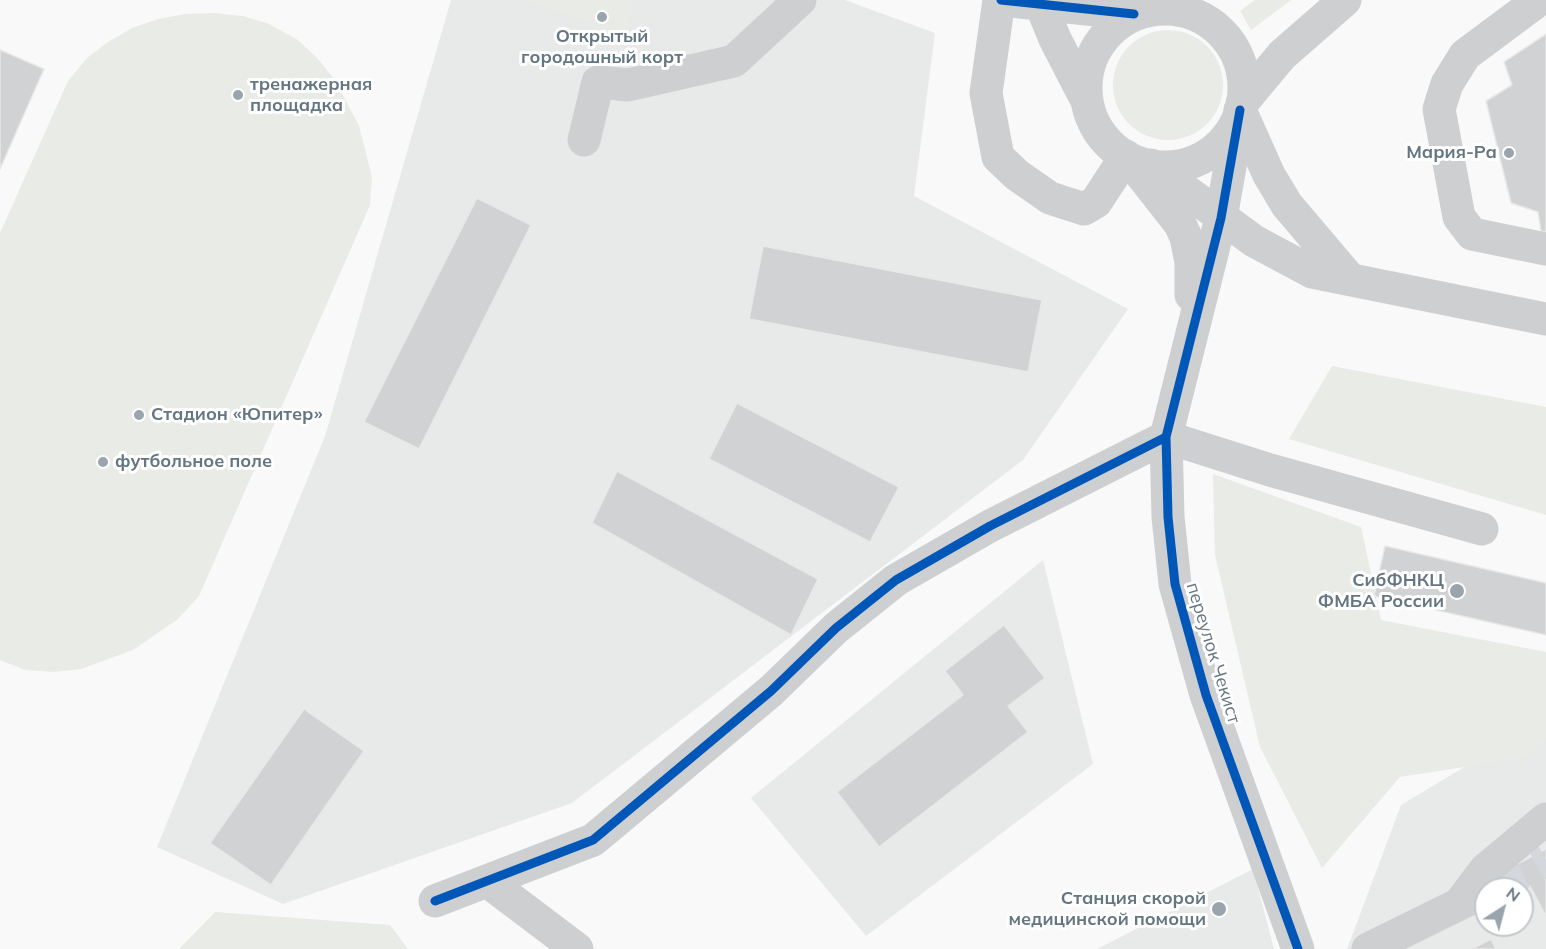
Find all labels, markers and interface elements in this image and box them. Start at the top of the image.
marker: Открытый городошный корт [595,10,609,24]
place label: Открытый городошный корт [521,26,683,68]
place label: тренажерная площадка [250,74,372,116]
marker: тренажерная площадка [231,88,245,102]
place label: Мария-Ра [1406,142,1497,164]
marker: Мария-Ра [1502,146,1516,160]
place label: Стадион «Юпитер» [151,404,323,426]
marker: Стадион «Юпитер» [132,408,146,422]
place label: футбольное поле [115,451,272,473]
marker: футбольное поле [96,455,110,469]
place label: СибФНКЦ ФМБА России [1318,570,1444,612]
street label: переулок Чекист [1181,580,1245,726]
marker: СибФНКЦ ФМБА России [1448,582,1466,600]
north arrow [1474,877,1534,937]
text: N [1503,882,1524,906]
place label: Станция скорой медицинской помощи [1008,888,1206,930]
marker: Станция скорой медицинской помощи [1210,900,1228,918]

